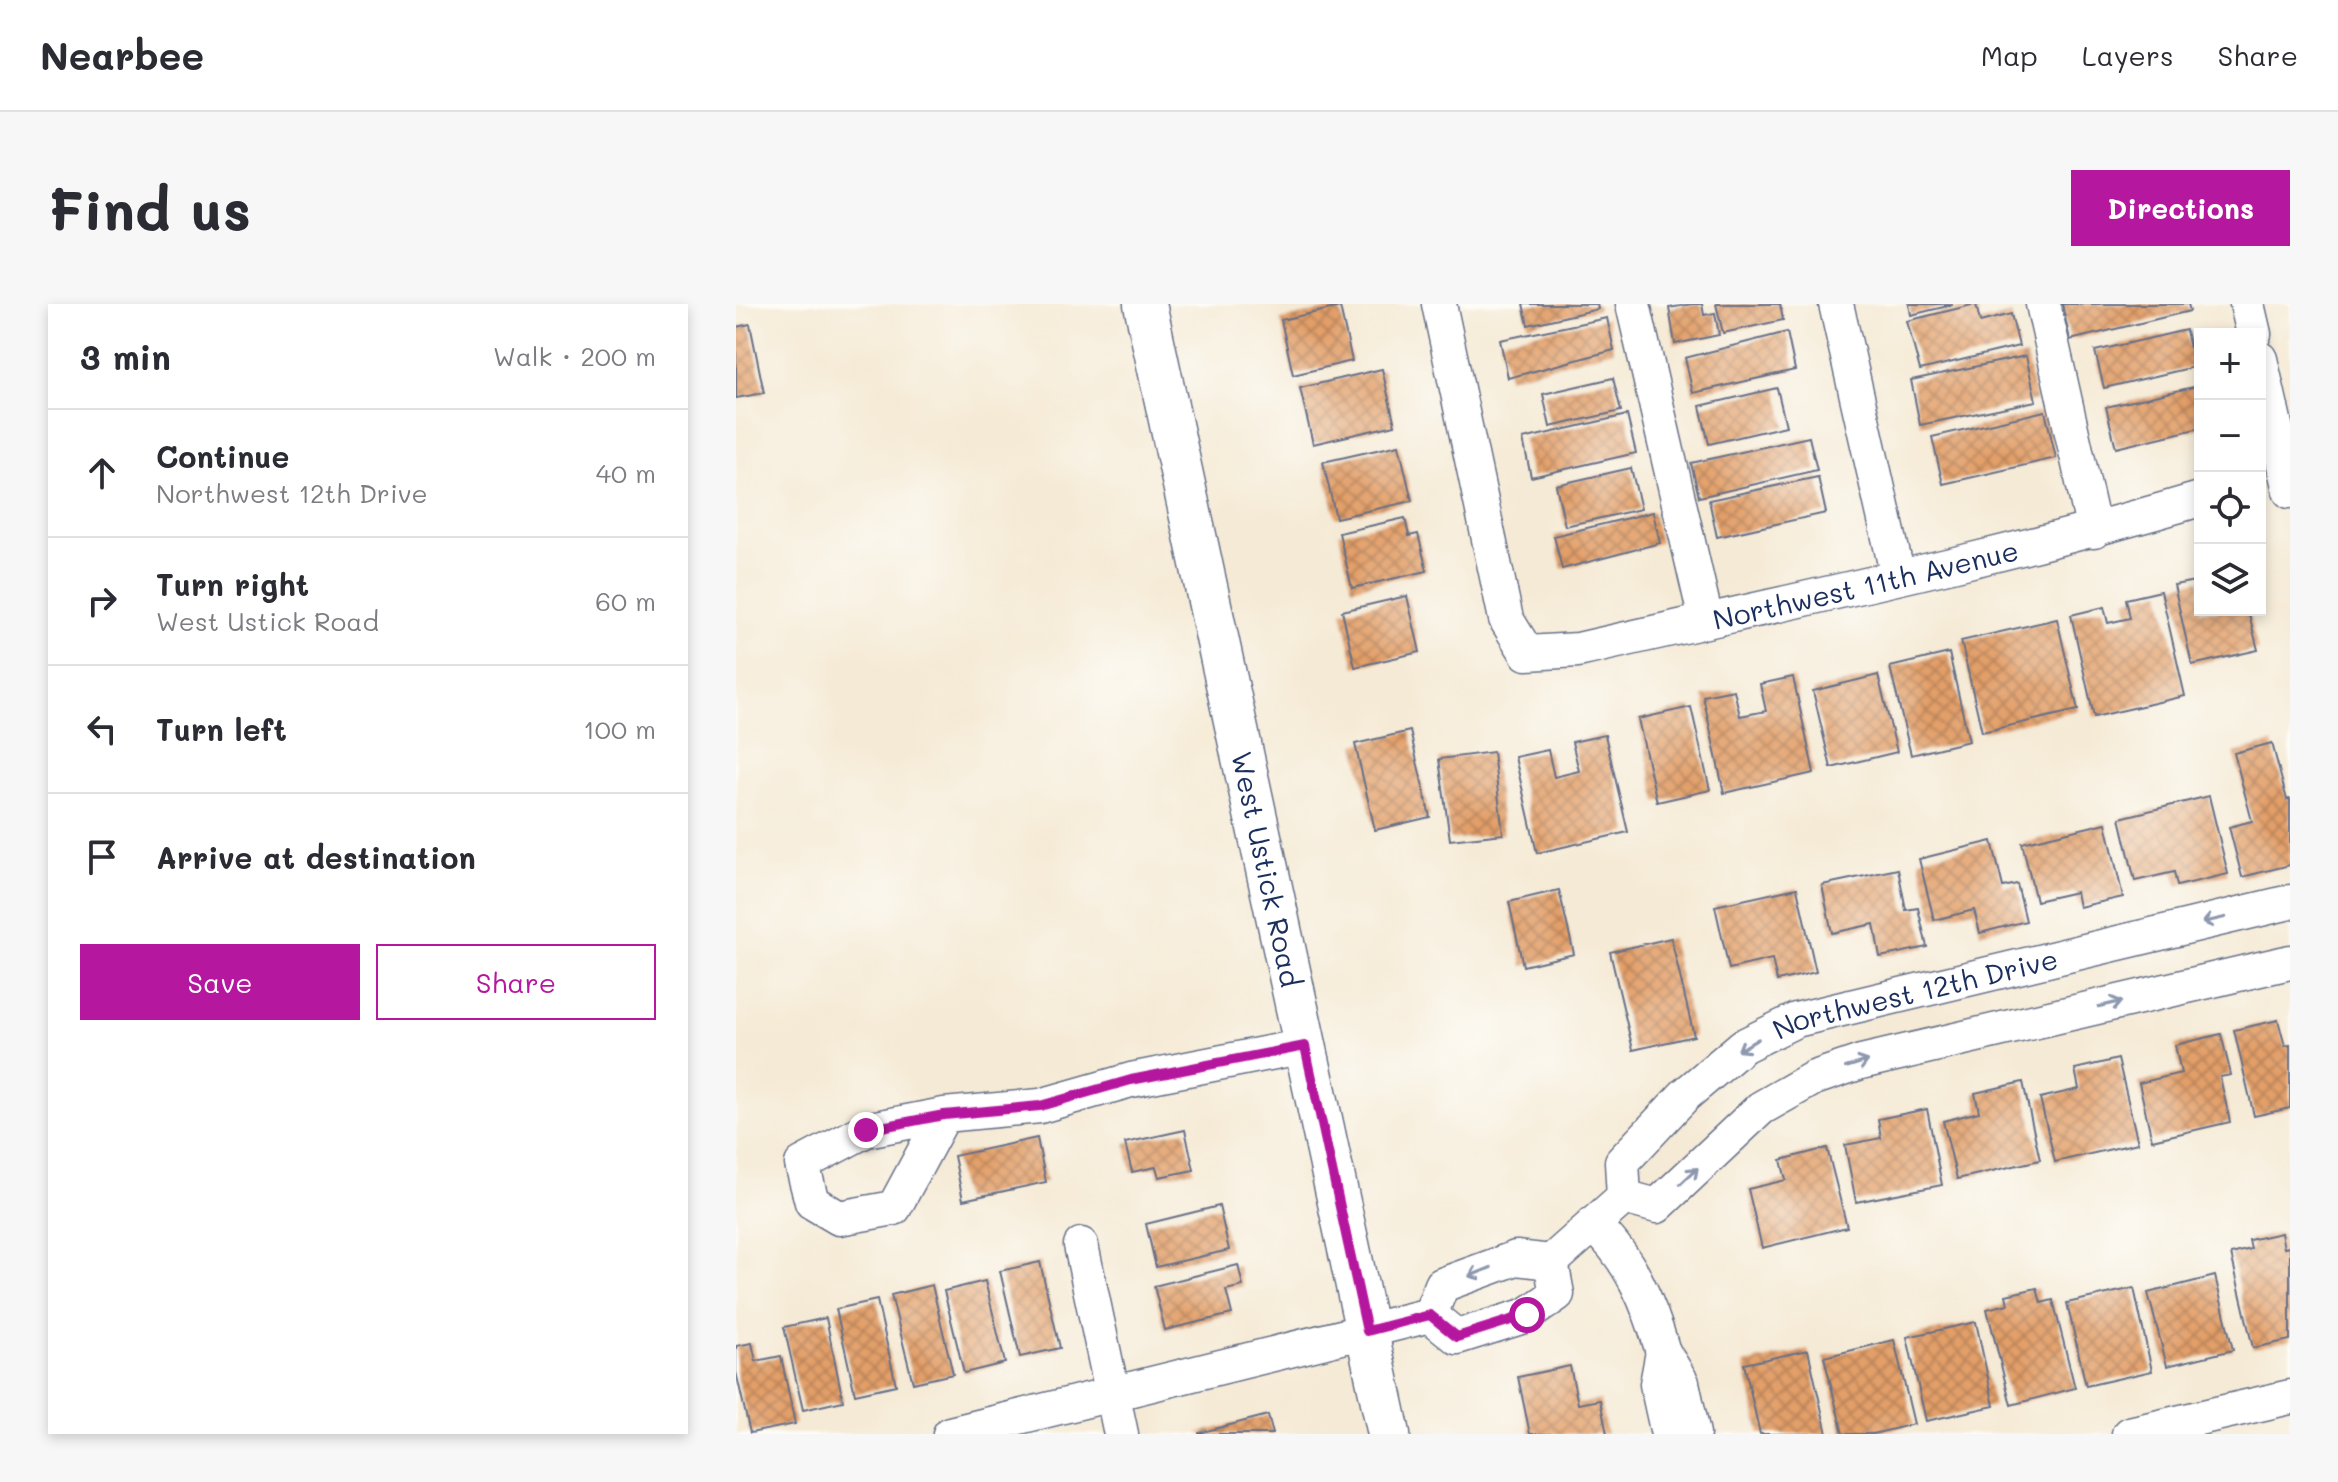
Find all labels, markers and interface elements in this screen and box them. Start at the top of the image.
text: Nearbee [40,30,204,80]
text: Map [1981,37,2038,73]
text: Layers [2082,37,2174,73]
text: Share [2218,37,2298,73]
button: Directions [2071,170,2290,246]
text: Find us [48,172,251,245]
map controls [2194,328,2266,616]
button: + [2194,328,2266,400]
text: 3 min [80,334,171,379]
text: Walk · 200 m [493,339,656,373]
button: − [2194,400,2266,472]
text: Continue [156,436,289,476]
icon: ahead [80,451,124,495]
text: 40 m [596,456,656,490]
button: locate [2194,472,2266,544]
text: Northwest 12th Drive [156,476,428,510]
street label: Northwest 11th Avenue [1709,531,2022,637]
button: layers [2194,544,2266,616]
text: Turn right [156,564,309,604]
icon: right [80,579,124,623]
text: 60 m [595,584,656,618]
text: West Ustick Road [156,604,379,638]
icon: left [80,707,124,751]
text: Turn left [156,709,287,749]
text: 100 m [583,712,656,746]
street label: West Ustick Road [1224,748,1310,990]
icon: arrive [80,835,124,879]
text: Arrive at destination [156,837,476,877]
one-way arrow [2202,914,2228,929]
street label: Northwest 12th Drive [1766,940,2061,1047]
button: Save [80,944,360,1020]
button: Share [376,944,656,1020]
one-way arrow [2097,996,2122,1011]
one-way arrow [1737,1037,1760,1053]
one-way arrow [1844,1056,1870,1071]
route end [848,1112,884,1148]
one-way arrow [1678,1167,1698,1185]
one-way arrow [1468,1266,1493,1280]
route start [1509,1297,1545,1333]

